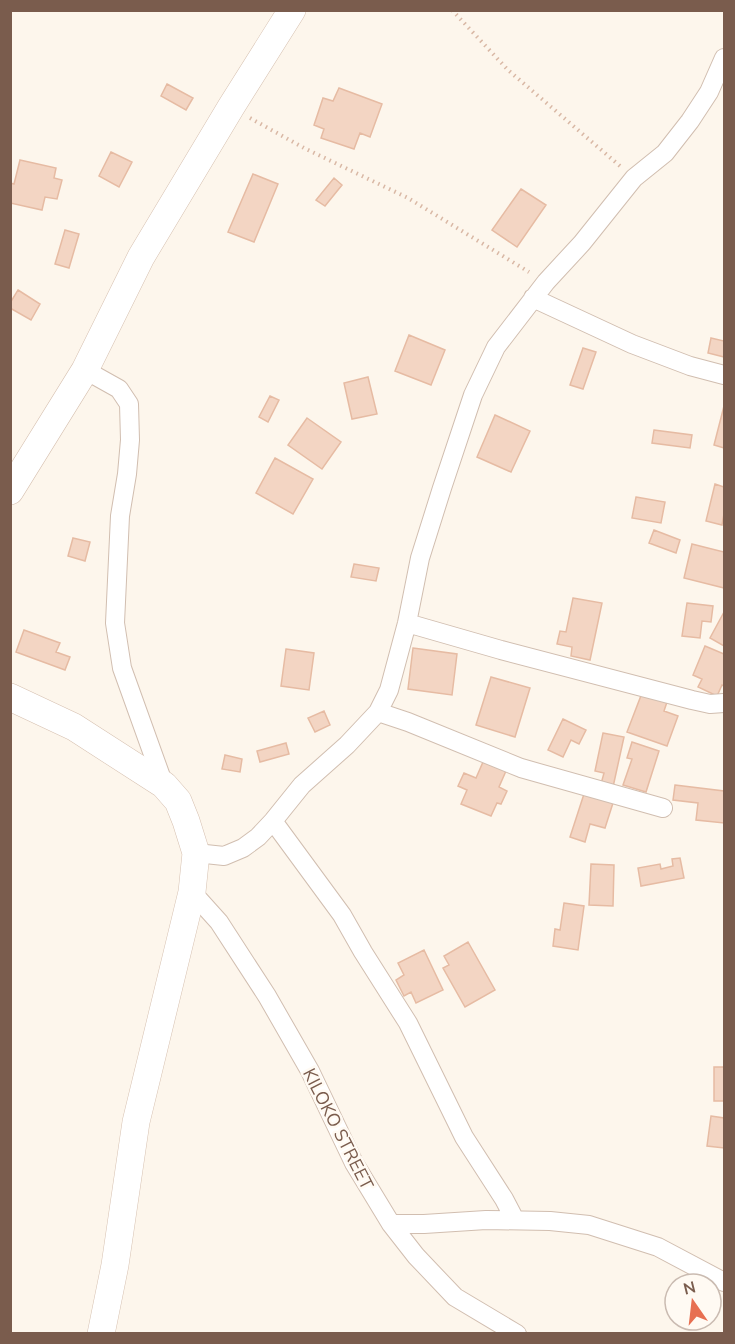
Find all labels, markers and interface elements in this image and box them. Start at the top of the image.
street label: KILOKO STREET [297,1064,379,1194]
north arrow [663,1272,723,1332]
text: N [681,1276,698,1301]

